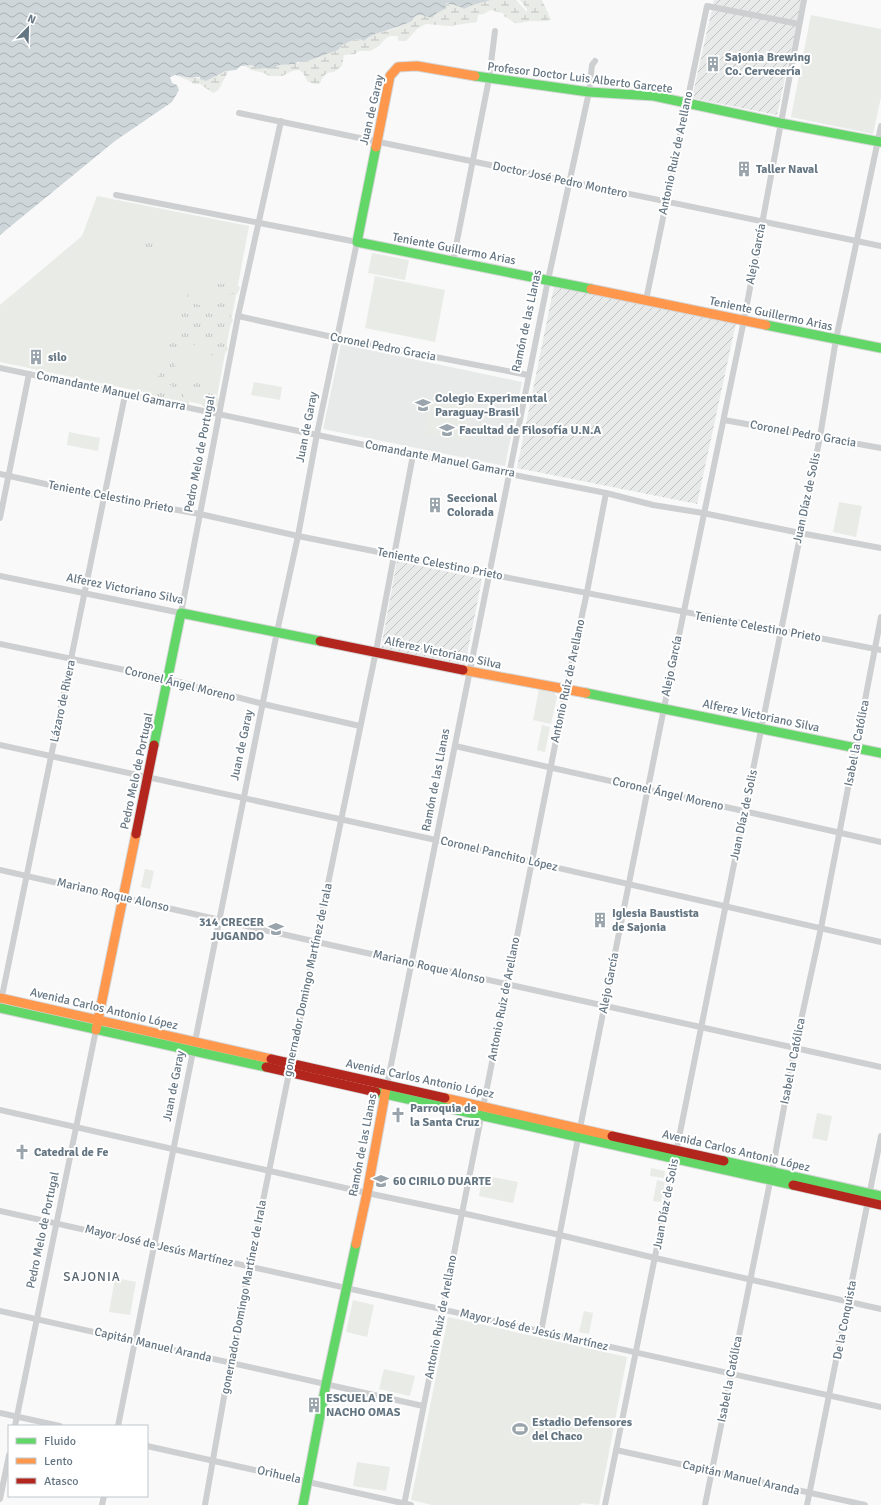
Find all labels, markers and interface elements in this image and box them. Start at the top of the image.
north arrow [8,8,48,48]
text: N [26,12,38,27]
place label: Sajonia Brewing Co. Cervecería [725,50,811,79]
building icon: Sajonia Brewing Co. Cervecería [704,55,722,73]
street label: Profesor Doctor Luis Alberto Garcete [487,59,673,97]
street label: Juan de Garay [357,73,387,147]
street label: Antonio Ruiz de Arellano [656,90,696,216]
street label: Doctor José Pedro Montero [491,158,629,202]
building icon: Taller Naval [735,160,753,178]
place label: Taller Naval [756,162,818,177]
street label: Alejo García [743,222,769,286]
street label: Teniente Guillermo Arias [391,230,517,268]
street label: Ramón de las Llanas [509,268,545,374]
street label: Teniente Guillermo Arias [708,294,834,334]
street label: Coronel Pedro Gracia [329,329,437,365]
building icon: silo [27,348,45,366]
place label: silo [48,350,67,365]
street label: Comandante Manuel Gamarra [35,368,187,414]
street label: Juan de Garay [293,390,321,464]
place label: Colegio Experimental Paraguay-Brasil [435,391,548,420]
street label: Pedro Melo de Portugal [181,394,219,514]
school or university icon: Colegio Experimental Paraguay-Brasil [414,396,432,414]
street label: Coronel Pedro Gracia [749,417,857,451]
school or university icon: Facultad de Filosofía U.N.A [438,421,456,439]
place label: Facultad de Filosofía U.N.A [459,423,601,438]
street label: Comandante Manuel Gamarra [364,437,516,481]
street label: Juan Díaz de Solis [790,451,824,545]
street label: Teniente Celestino Prieto [47,477,175,517]
place label: Seccional Colorada [447,491,498,520]
building icon: Seccional Colorada [426,496,444,514]
street label: Teniente Celestino Prieto [376,544,504,584]
street label: Alferez Victoriano Silva [65,570,185,608]
street label: Teniente Celestino Prieto [694,609,822,645]
street label: Antonio Ruiz de Arellano [548,618,588,744]
street label: Alferez Victoriano Silva [383,633,503,673]
street label: Alejo García [658,634,686,698]
street label: Lázaro de Rivera [47,658,79,744]
street label: Coronel Ángel Moreno [123,663,237,705]
street label: Alferez Victoriano Silva [701,696,821,736]
street label: Isabel la Católica [841,699,873,787]
street label: Juan de Garay [227,708,257,782]
street label: Pedro Melo de Portugal [117,711,157,831]
street label: Ramón de las Llanas [419,727,453,833]
street label: Juan Díaz de Solis [727,768,761,862]
street label: Coronel Ángel Moreno [611,774,725,814]
street label: Coronel Panchito López [439,833,559,875]
street label: Mariano Roque Alonso [55,875,171,915]
street label: gonernador Domingo Martínez de Irala [280,882,336,1078]
place label: Iglesia Baustista de Sajonia [612,906,699,935]
building icon: Iglesia Baustista de Sajonia [591,911,609,929]
place label: 314 CRECER JUGANDO [199,915,265,944]
school or university icon: 314 CRECER JUGANDO [267,920,285,938]
street label: Antonio Ruiz de Arellano [485,936,523,1062]
street label: Mariano Roque Alonso [371,947,487,987]
street label: Alejo García [596,951,622,1015]
street label: Avenida Carlos Antonio López [29,985,179,1033]
street label: Isabel la Católica [777,1017,809,1105]
street label: Juan de Garay [160,1049,188,1123]
street label: Avenida Carlos Antonio López [344,1056,496,1102]
street label: Ramón de las Llanas [346,1092,380,1198]
place label: Parroquia de la Santa Cruz [410,1101,480,1130]
church icon: Parroquia de la Santa Cruz [389,1106,407,1124]
street label: Avenida Carlos Antonio López [661,1127,811,1175]
church icon: Catedral de Fe [13,1143,31,1161]
place label: Catedral de Fe [34,1145,108,1160]
street label: Juan Díaz de Solis [650,1157,682,1251]
street label: Pedro Melo de Portugal [23,1170,63,1290]
school or university icon: 60 CIRILO DUARTE [372,1172,390,1190]
place label: 60 CIRILO DUARTE [393,1174,492,1189]
street label: gonernador Domingo Martínez de Irala [218,1199,270,1395]
street label: Mayor José de Jesús Martínez [83,1222,235,1270]
street label: Antonio Ruiz de Arellano [422,1254,460,1380]
district label: SAJONIA [63,1269,121,1285]
street label: De la Conquista [830,1279,860,1361]
street label: Mayor José de Jesús Martínez [458,1306,610,1354]
street label: Capitán Manuel Aranda [93,1324,213,1366]
street label: Isabel la Católica [714,1335,746,1423]
place label: ESCUELA DE NACHO OMAS [326,1391,401,1420]
building icon: ESCUELA DE NACHO OMAS [305,1396,323,1414]
place label: Estadio Defensores del Chaco [532,1415,633,1444]
sports icon: Estadio Defensores del Chaco [511,1420,529,1438]
legend [8,1425,148,1497]
text: Fluido [44,1434,76,1449]
text: Lento [44,1454,73,1469]
street label: Capitán Manuel Aranda [681,1457,801,1499]
street label: Orihuela [256,1463,302,1487]
text: Atasco [44,1474,79,1489]

